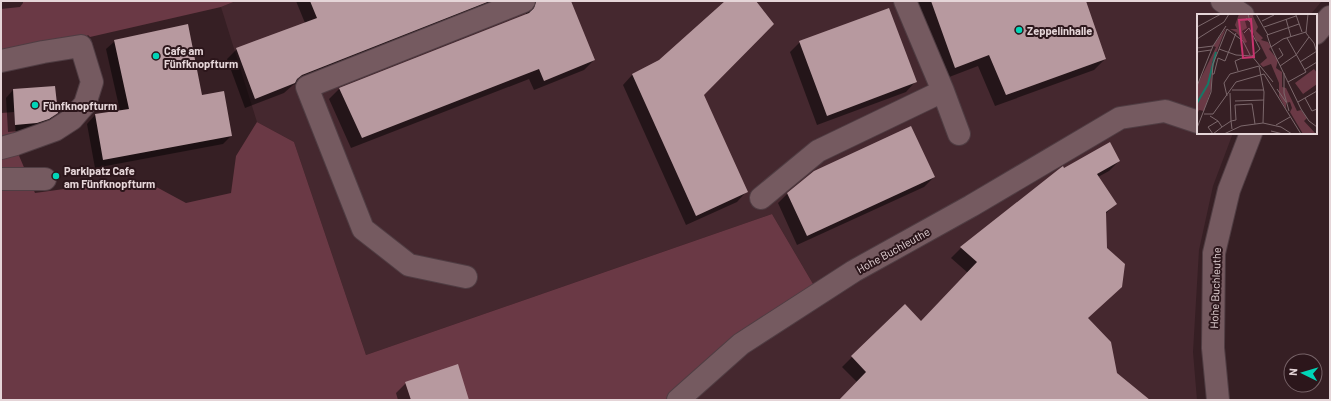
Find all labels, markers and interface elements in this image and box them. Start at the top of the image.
inset map [1197,14,1317,134]
place label: Zeppelinhalle [1027,24,1092,37]
marker: Zeppelinhalle [1014,25,1024,35]
place label: Cafe am Fünfknopfturm [164,44,238,70]
marker: Cafe am Fünfknopfturm [151,51,161,61]
place label: Fünfknopfturm [43,99,117,112]
marker: Fünfknopfturm [30,100,40,110]
place label: Parklpatz Cafe am Fünfknopfturm [64,164,155,190]
marker: Parklpatz Cafe am Fünfknopfturm [51,171,61,181]
street label: Hohe Buchleuthe [854,225,932,275]
street label: Hohe Buchleuthe [1207,247,1223,329]
north arrow [1283,353,1323,393]
text: N [1286,368,1299,376]

